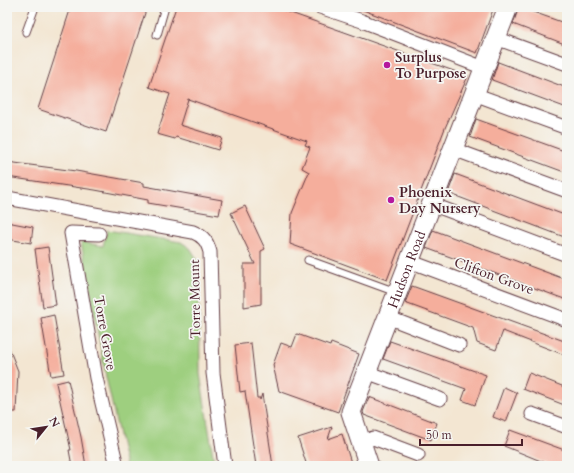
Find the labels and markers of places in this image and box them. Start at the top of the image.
place label: Surplus To Purpose [395,48,466,83]
marker: Surplus To Purpose [382,60,392,70]
place label: Phoenix Day Nursery [399,183,481,218]
marker: Phoenix Day Nursery [386,195,396,205]

